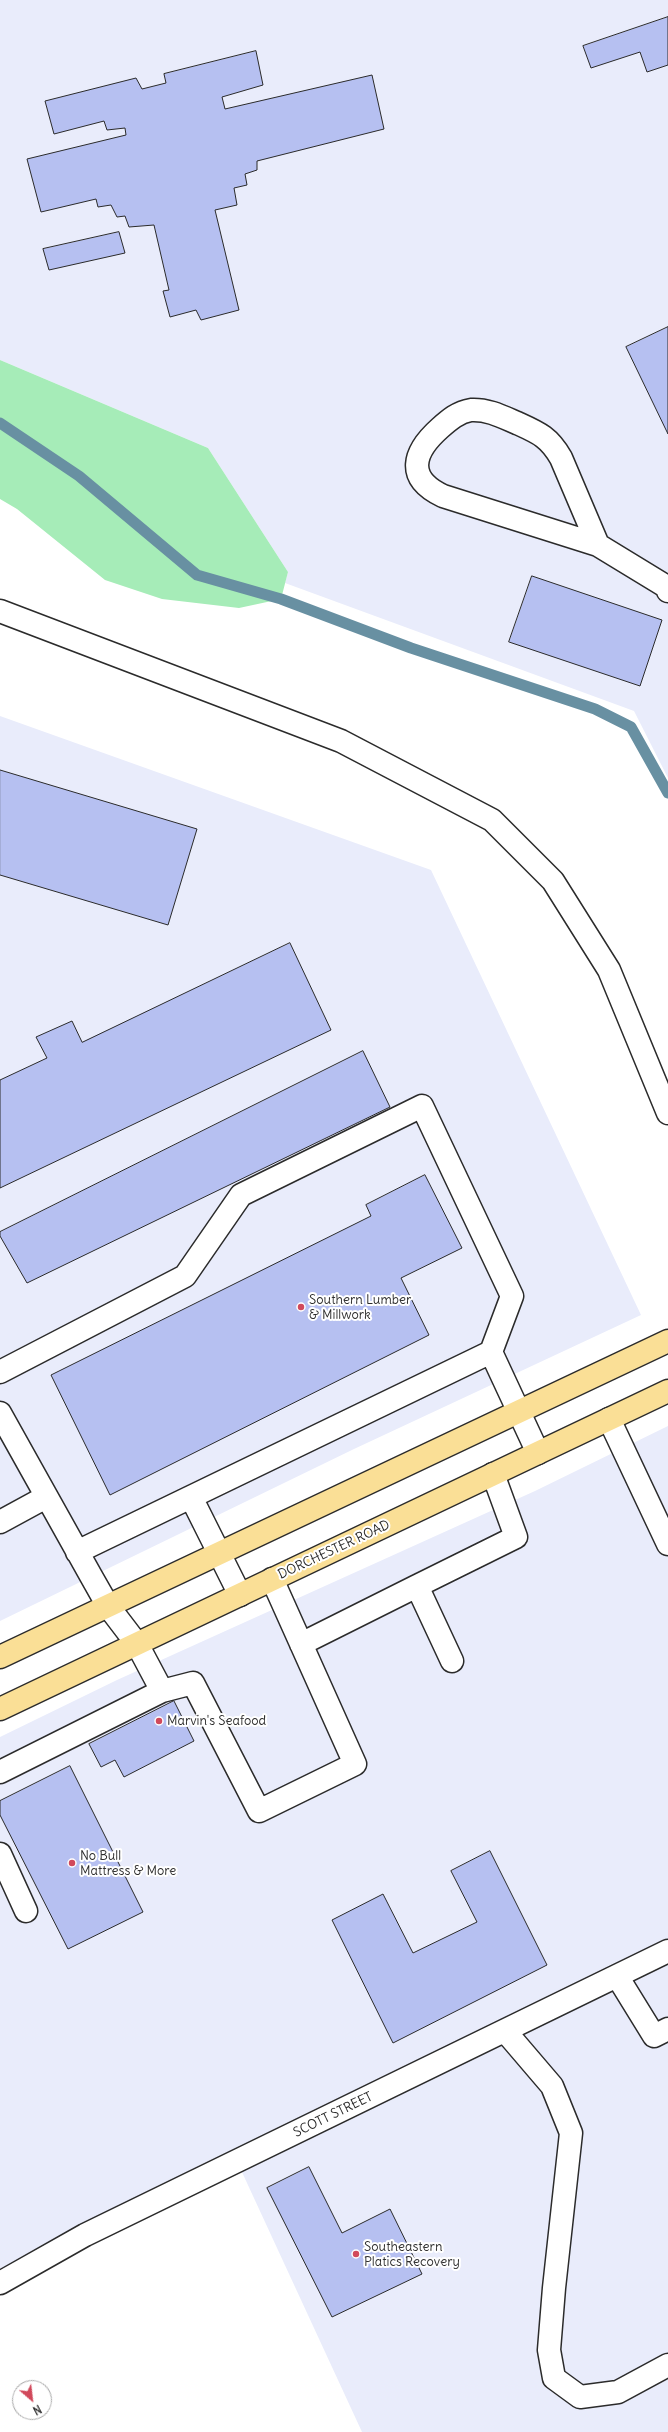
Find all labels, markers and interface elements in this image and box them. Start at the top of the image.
place label: Southern Lumber & Millwork [309,1292,411,1323]
marker: Southern Lumber & Millwork [296,1302,306,1312]
street label: DORCHESTER ROAD [276,1517,392,1583]
place label: Marvin's Seafood [167,1713,266,1729]
marker: Marvin's Seafood [154,1716,164,1726]
place label: No Bull Mattress & More [80,1848,176,1879]
marker: No Bull Mattress & More [67,1858,77,1868]
street label: SCOTT STREET [291,2089,375,2141]
place label: Southeastern Platics Recovery [364,2239,460,2270]
marker: Southeastern Platics Recovery [351,2249,361,2259]
north arrow [12,2380,52,2420]
text: N [31,2402,44,2418]

